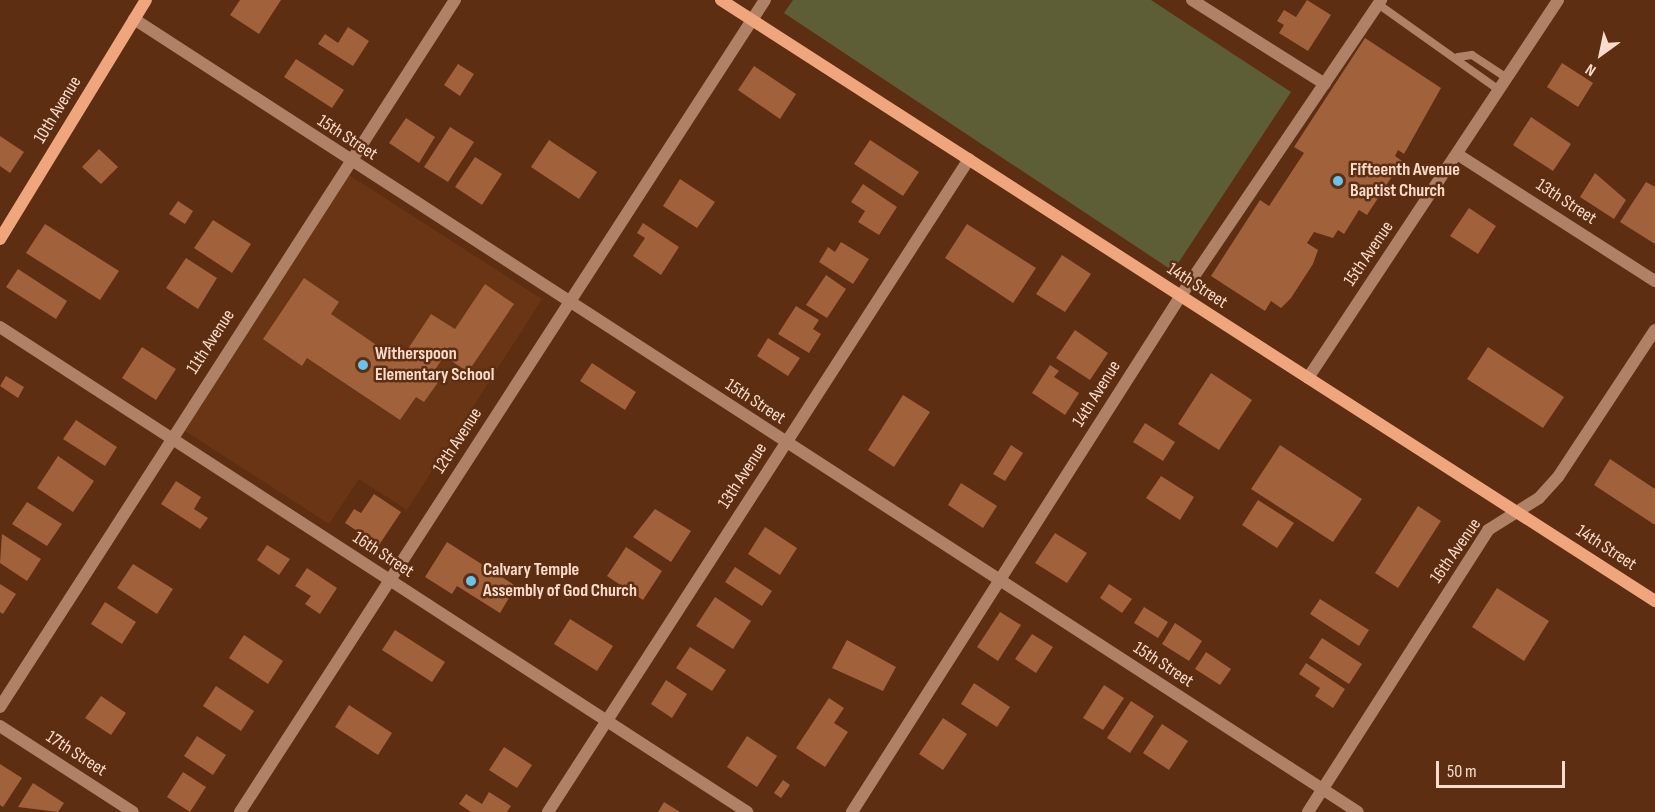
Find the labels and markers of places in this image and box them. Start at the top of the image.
place label: Fifteenth Avenue Baptist Church [1350,160,1460,202]
marker: Fifteenth Avenue Baptist Church [1331,174,1345,188]
place label: Witherspoon Elementary School [375,344,494,386]
marker: Witherspoon Elementary School [356,358,370,372]
place label: Calvary Temple Assembly of God Church [483,560,637,602]
marker: Calvary Temple Assembly of God Church [464,574,478,588]

